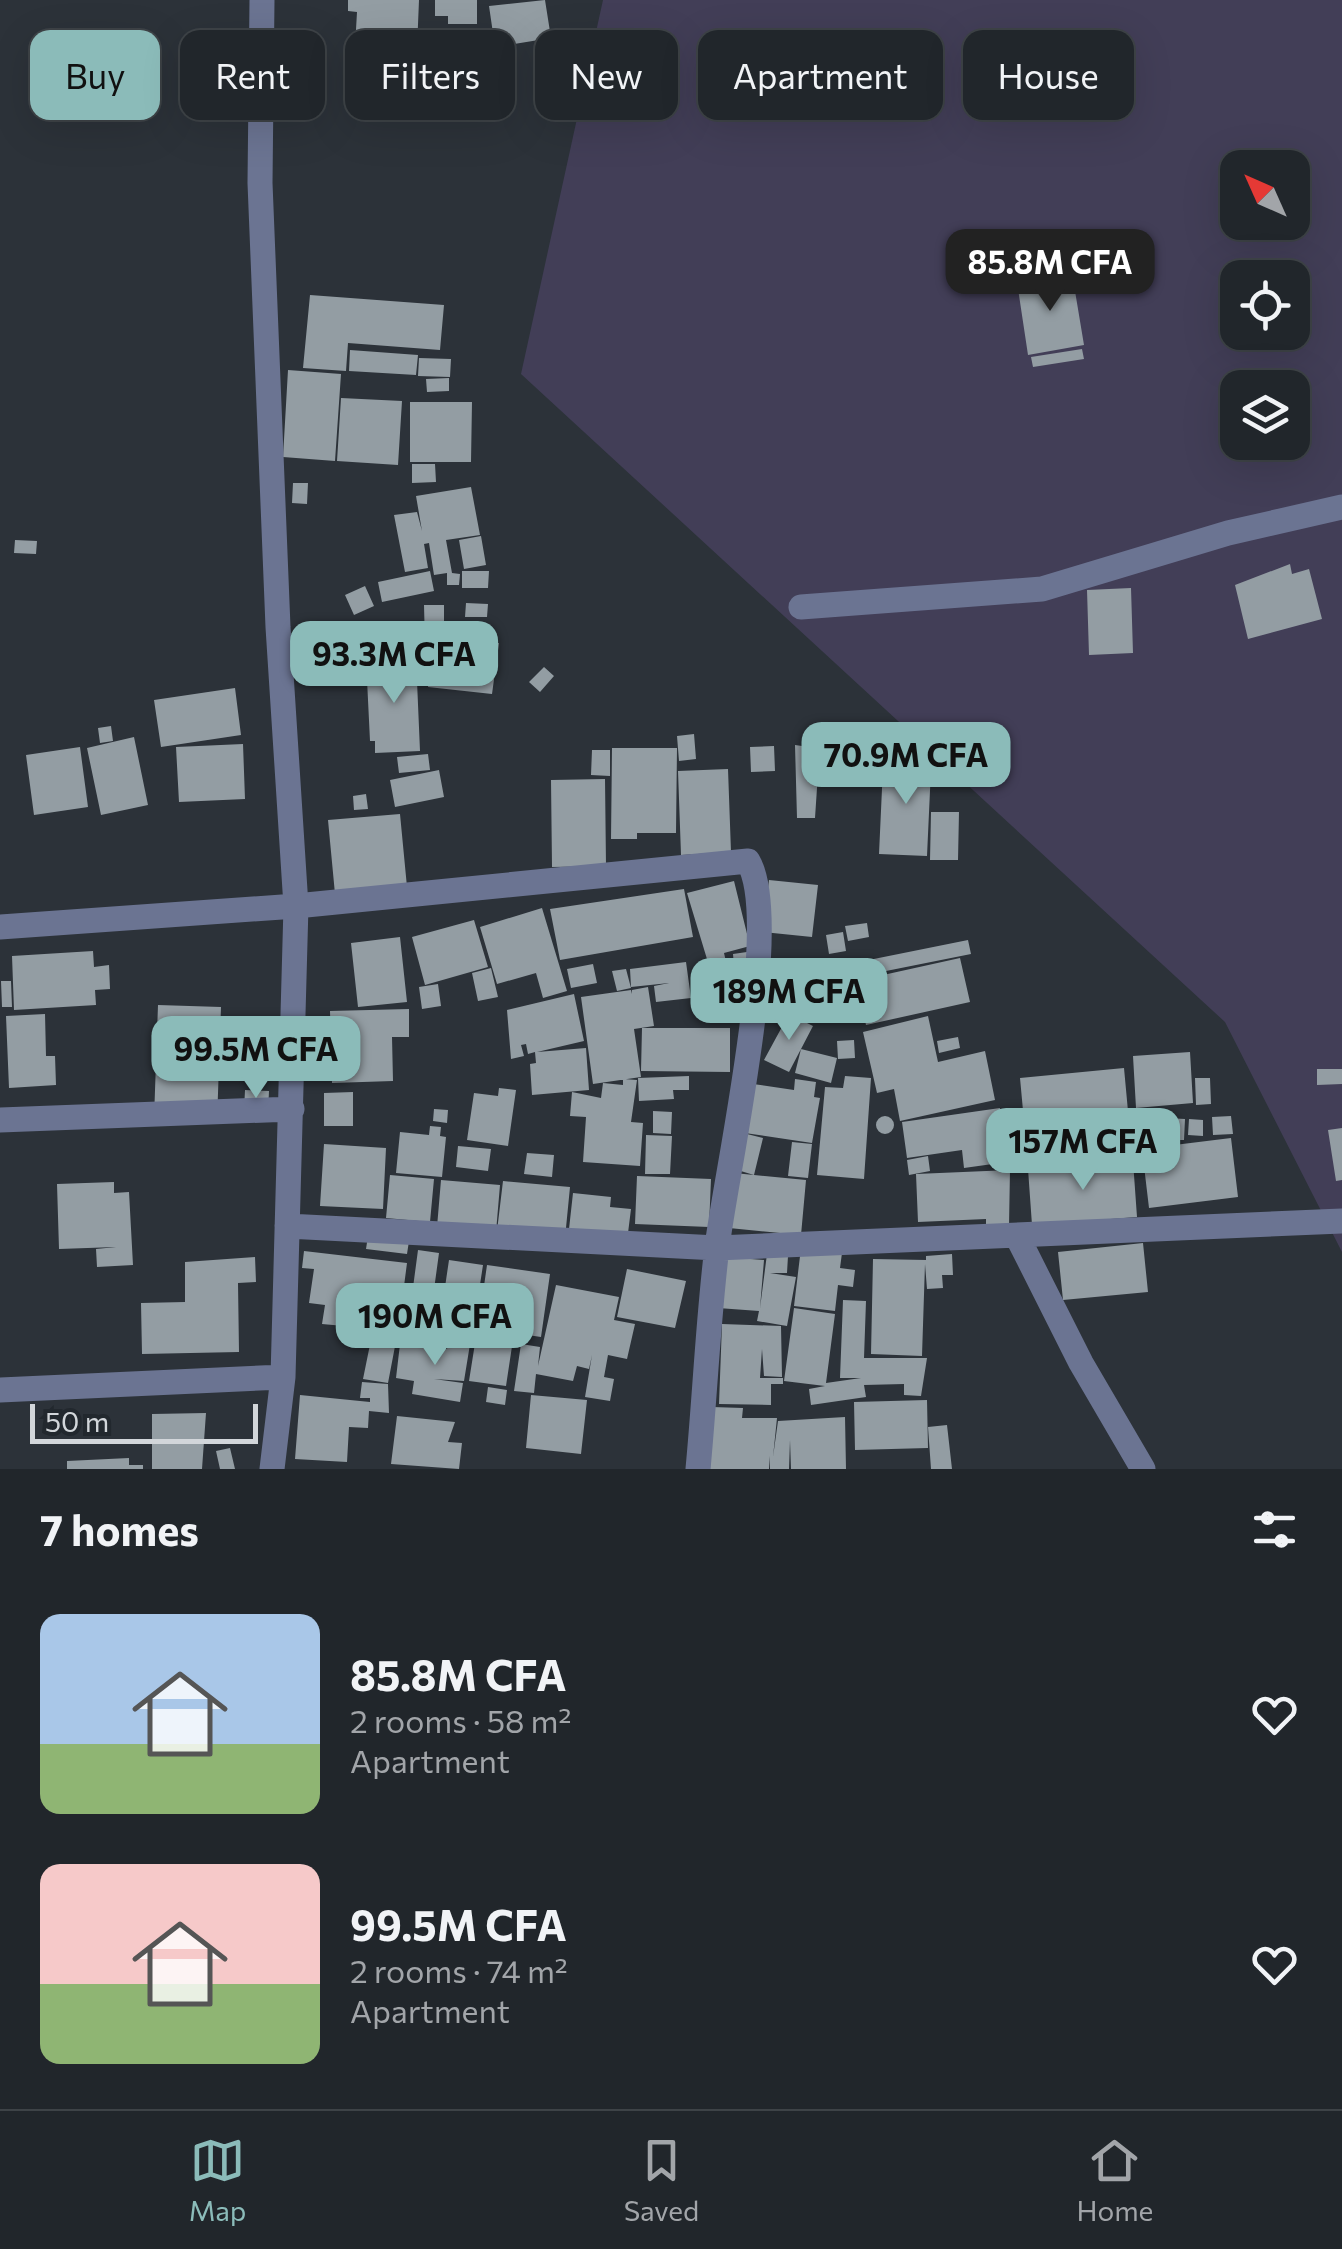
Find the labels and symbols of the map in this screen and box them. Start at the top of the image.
north arrow [1220,150,1310,240]
pin: 85.8M CFA [936,229,1164,314]
pin: 93.3M CFA [280,621,508,706]
pin: 70.9M CFA [792,722,1020,807]
pin: 189M CFA [686,958,892,1043]
pin: 99.5M CFA [142,1016,370,1101]
pin: 157M CFA [980,1108,1186,1193]
pin: 190M CFA [332,1283,538,1368]
scale bar [30,1399,258,1444]

